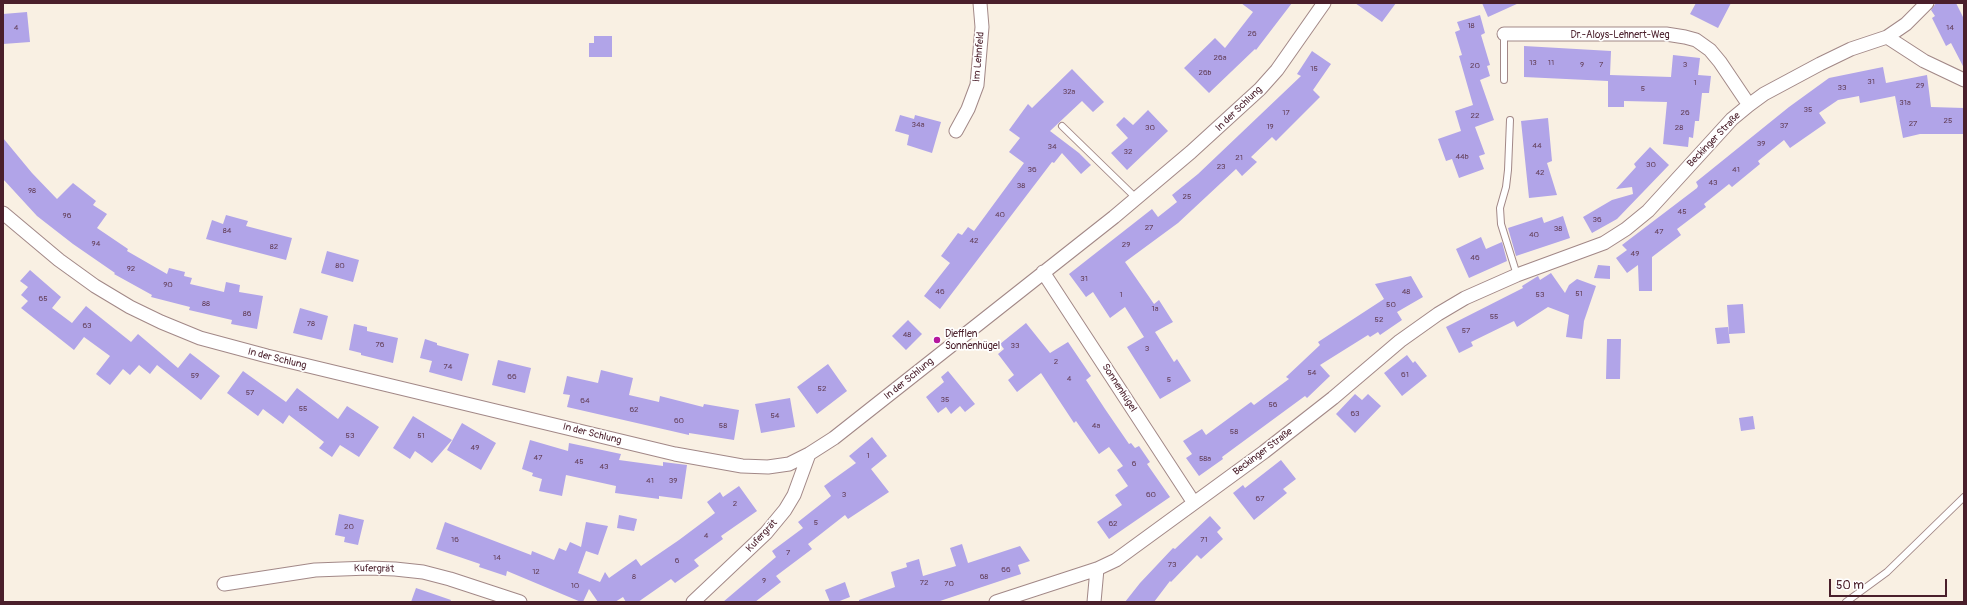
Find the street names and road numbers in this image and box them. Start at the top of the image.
street label: Dr.-Aloys-Lehnert-Weg [1570,29,1670,41]
street label: Im Lehnfeld [971,31,987,83]
street label: In der Schlung [1213,84,1265,134]
street label: Beckinger Straße [1685,110,1743,170]
street label: In der Schlung [246,346,308,372]
street label: In der Schlung [882,355,936,403]
street label: Sonnenhügel [1099,362,1139,414]
street label: In der Schlung [561,421,623,447]
street label: Beckinger Straße [1231,426,1295,478]
street label: Kufergrät [744,517,780,555]
street label: Kufergrät [354,563,394,575]

